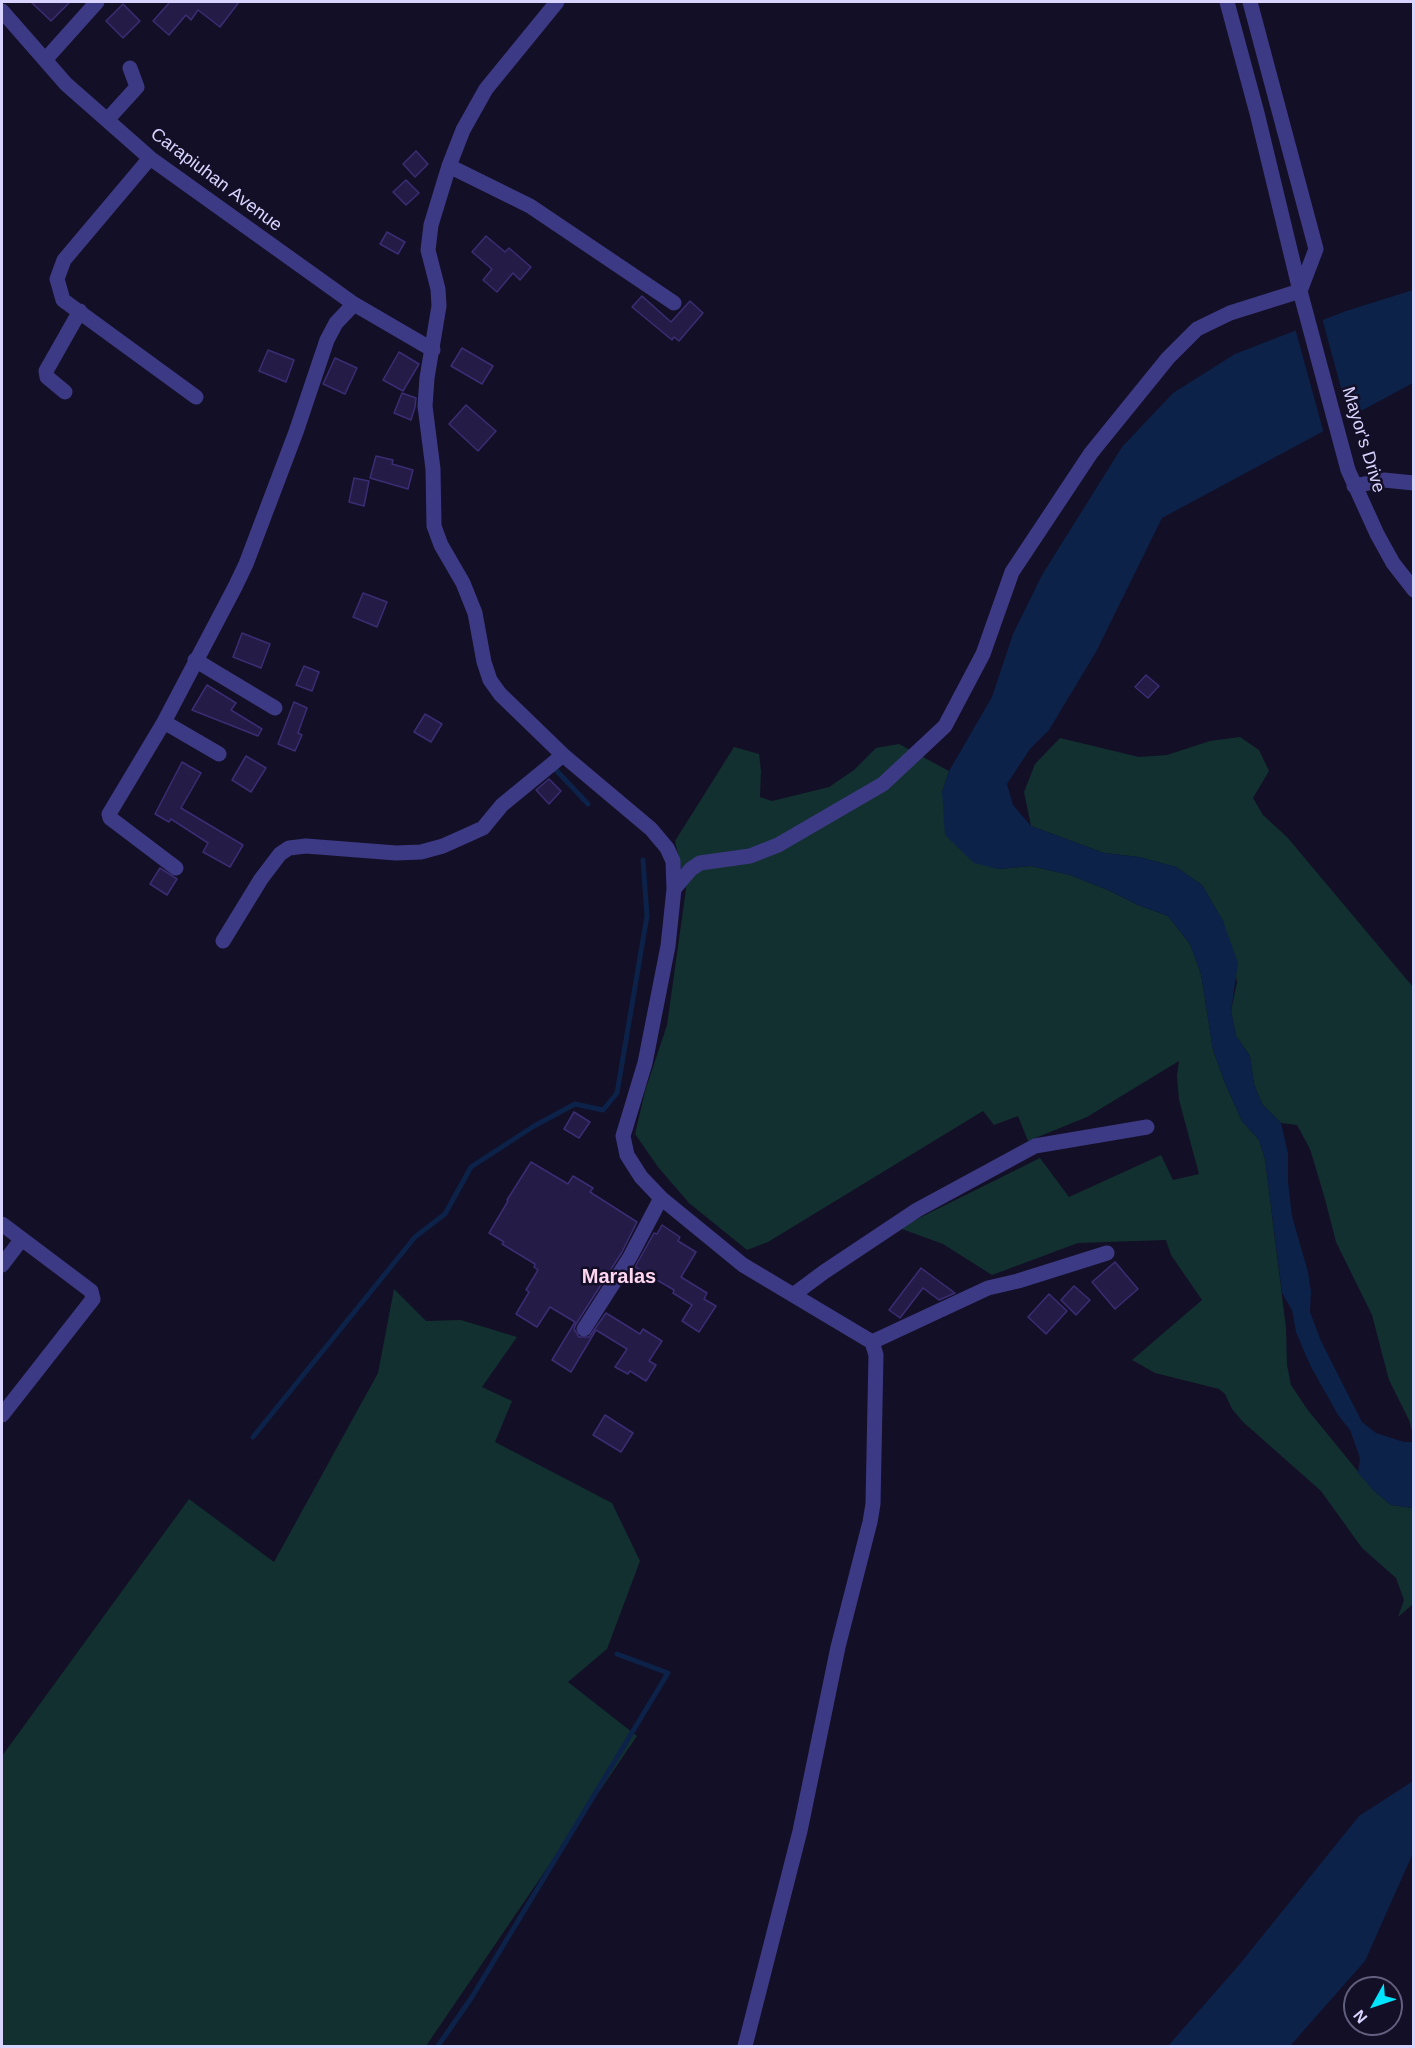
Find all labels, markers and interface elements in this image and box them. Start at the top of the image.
street label: Carapiuhan Avenue [146,124,286,236]
street label: Mayor's Drive [1337,385,1389,495]
district label: Maralas [582,1265,656,1289]
north arrow [1343,1976,1403,2036]
text: N [1350,2007,1371,2026]

